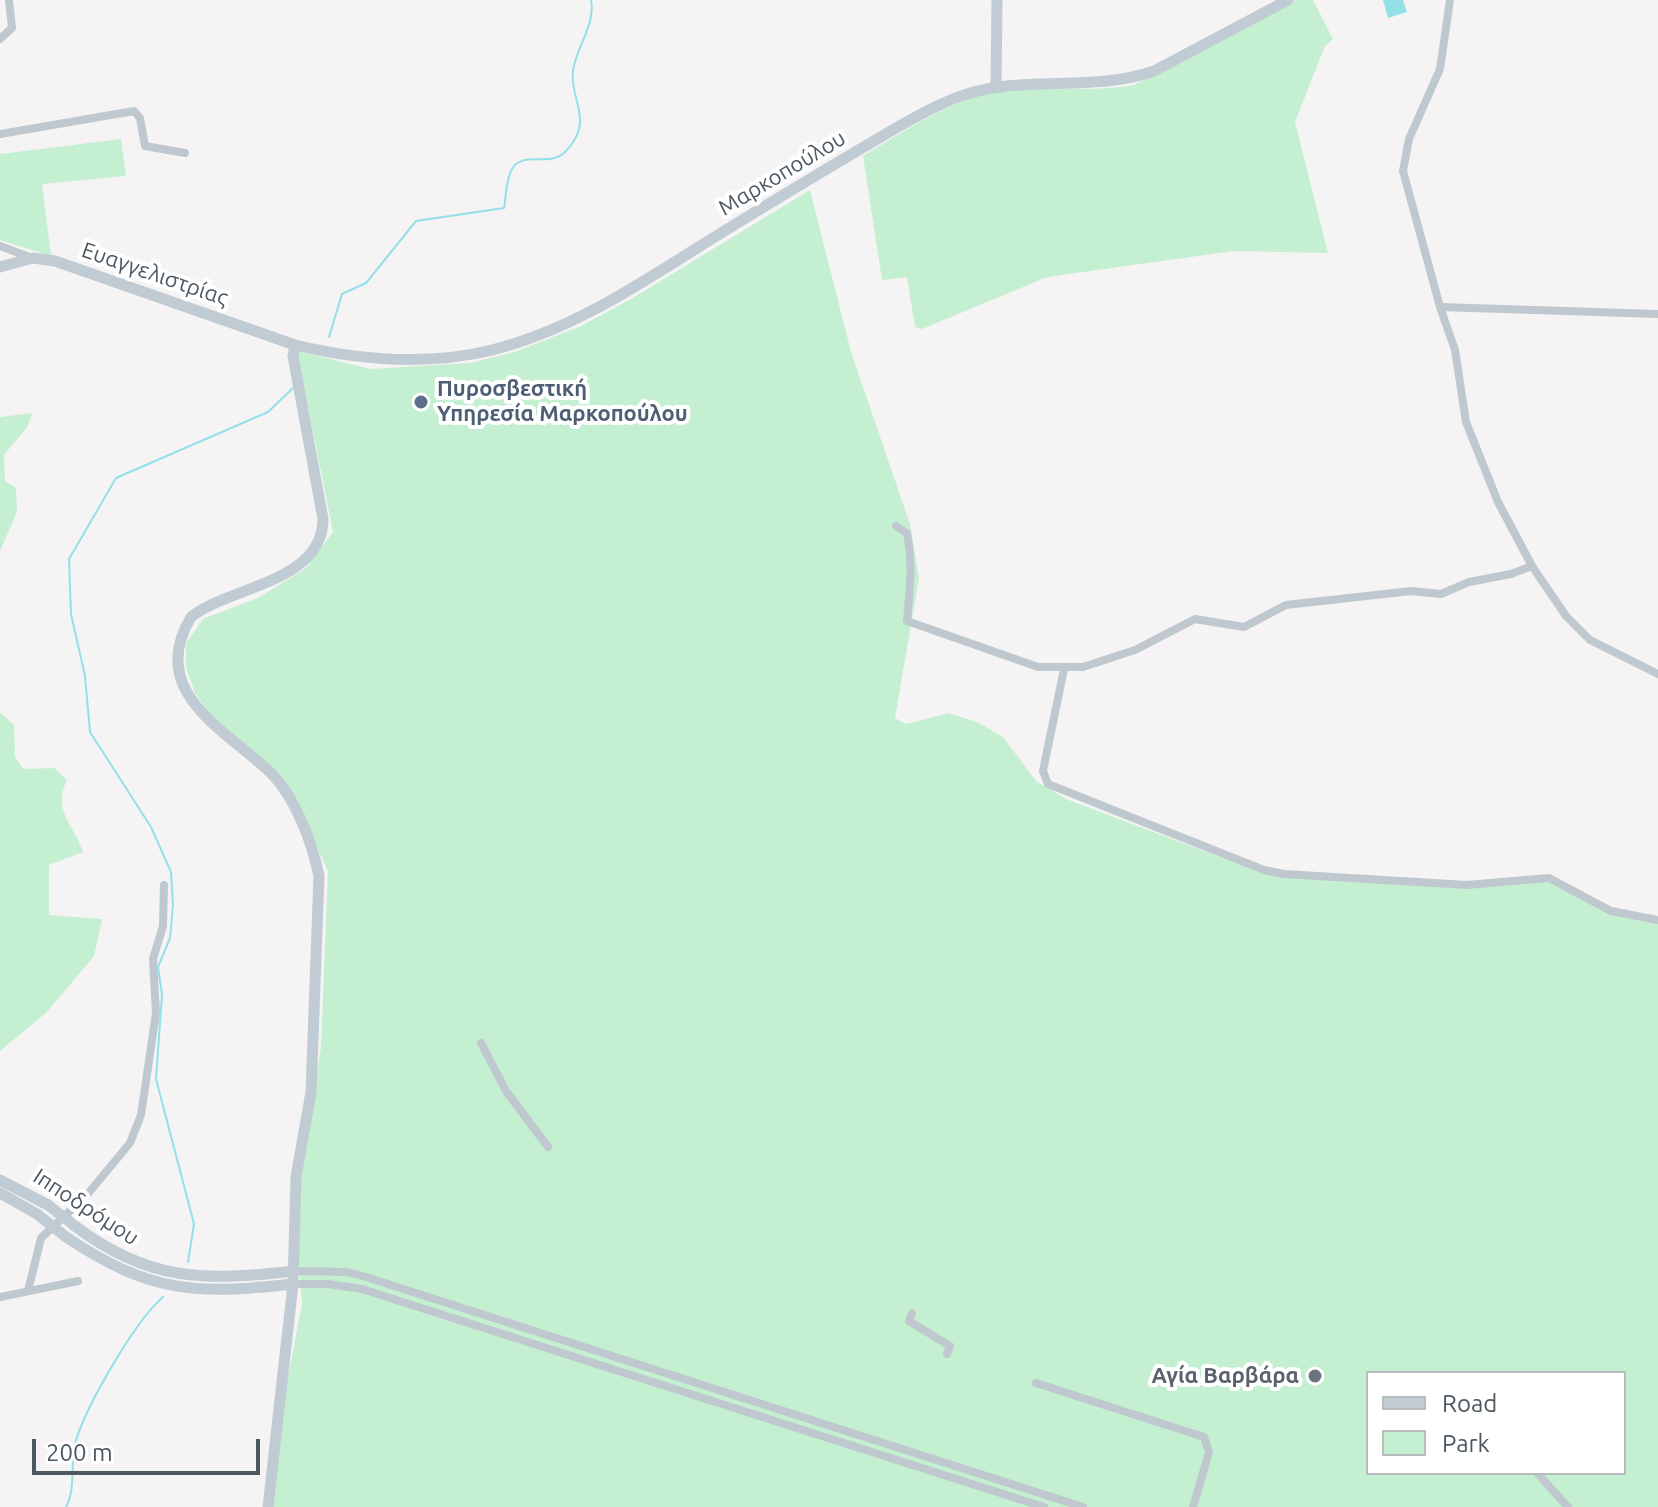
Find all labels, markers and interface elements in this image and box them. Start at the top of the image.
street label: Μαρκοπούλου [714,125,850,221]
street label: Ευαγγελιστρίας [78,237,232,311]
place label: Πυροσβεστική Υπηρεσία Μαρκοπούλου [437,376,688,428]
marker: Πυροσβεστική Υπηρεσία Μαρκοπούλου [412,393,430,411]
street label: Ιπποδρόμου [28,1163,144,1251]
place label: Αγία Βαρβάρα [1151,1363,1299,1389]
marker: Αγία Βαρβάρα [1306,1367,1324,1385]
legend [1366,1371,1626,1475]
text: Road [1442,1390,1497,1417]
scale bar [36,1423,264,1473]
text: Park [1442,1430,1490,1457]
text: 200 m [46,1439,113,1466]

